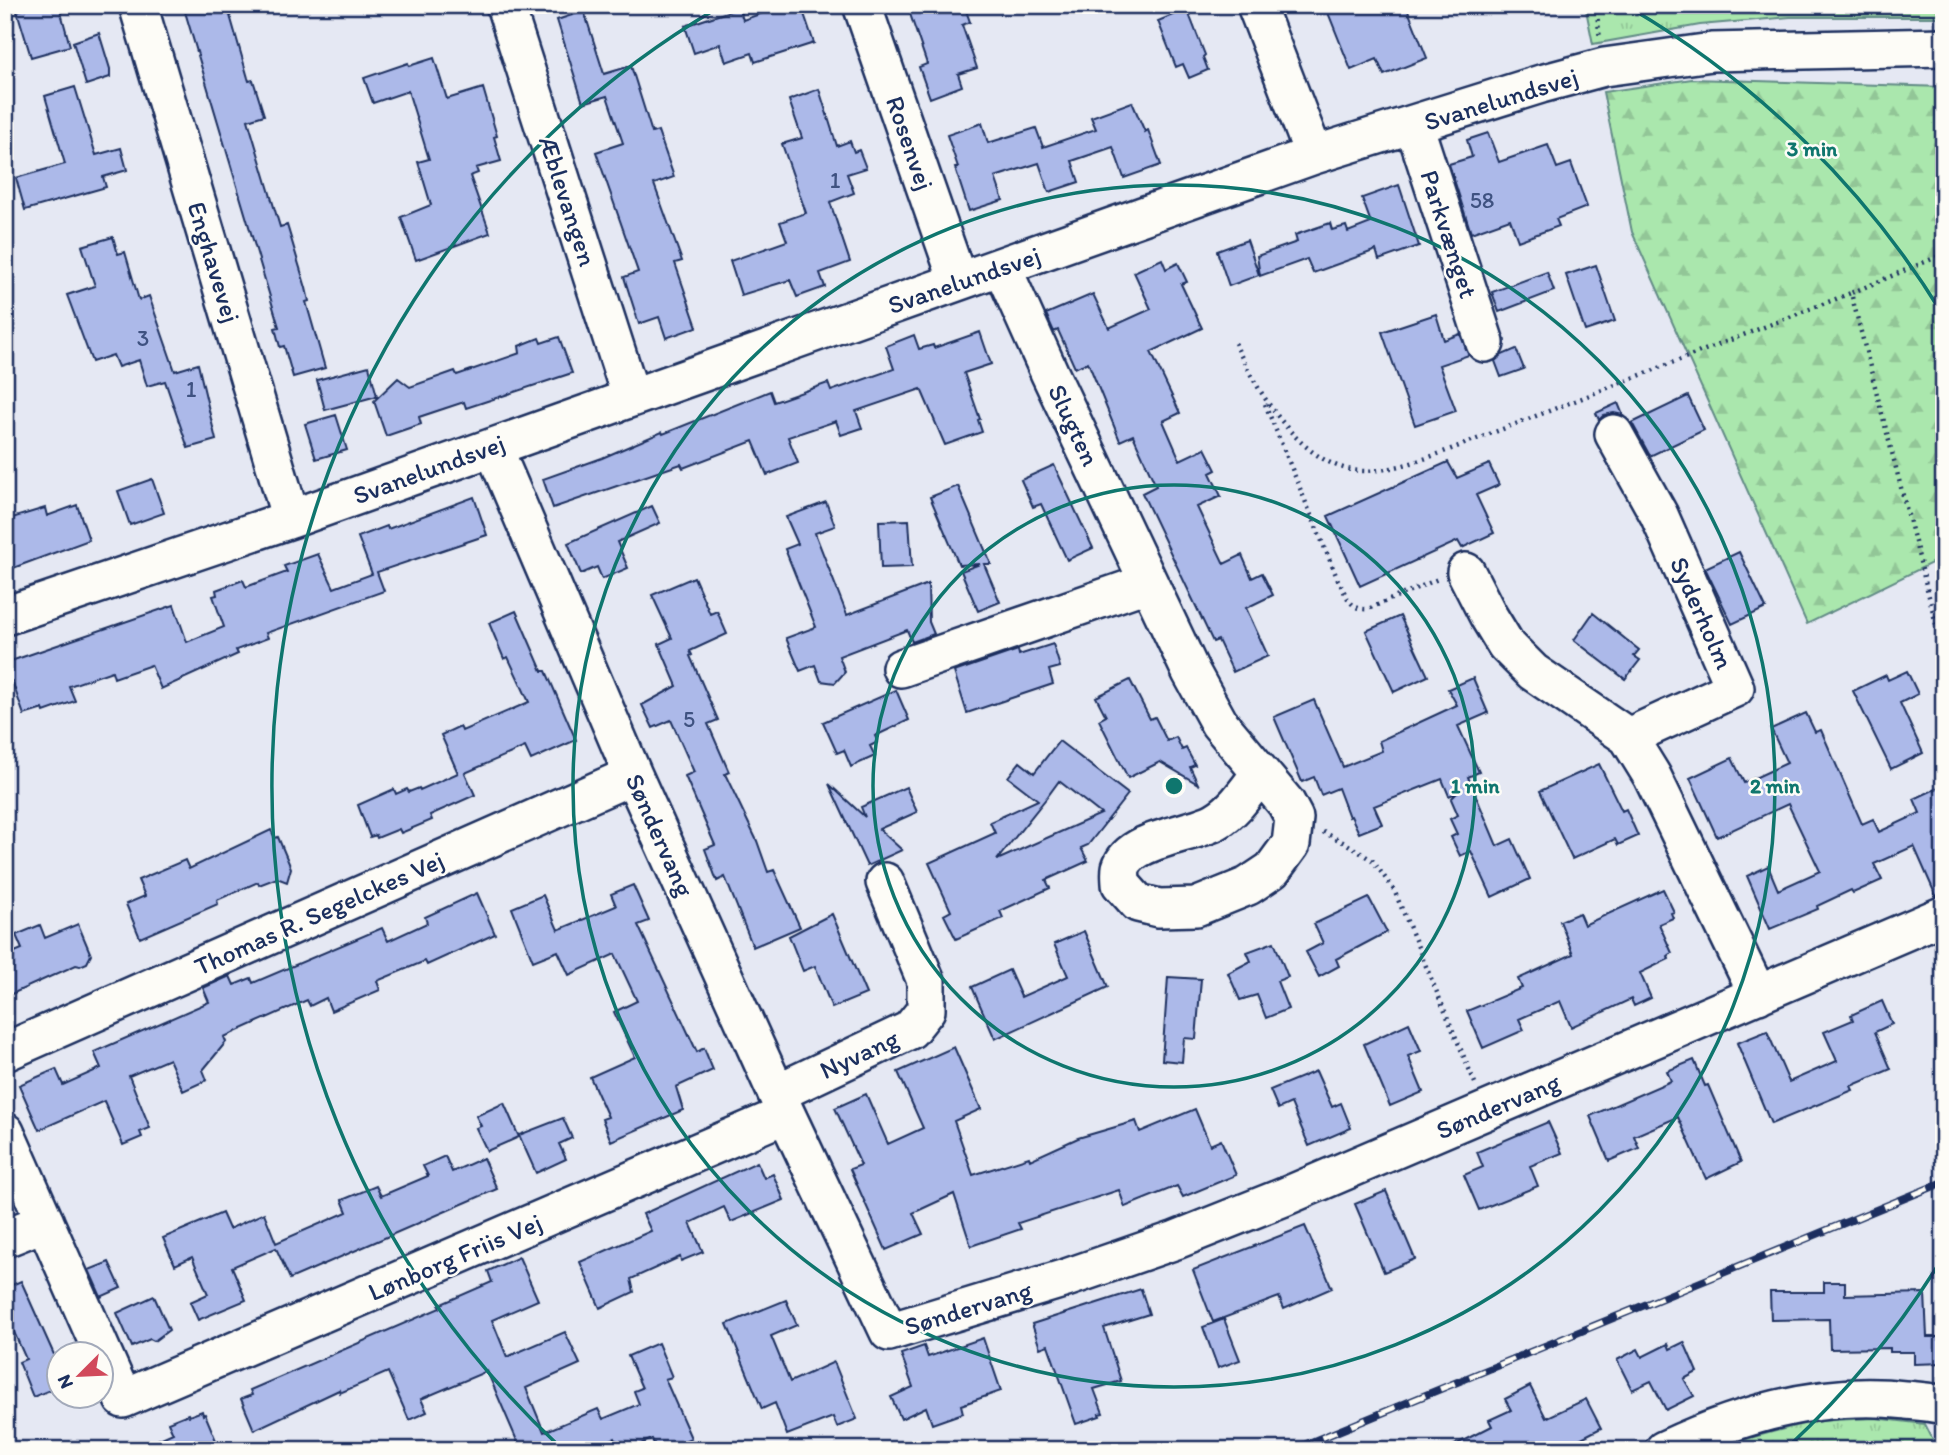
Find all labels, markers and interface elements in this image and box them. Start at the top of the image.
street label: Svanelundsvej [1420,60,1582,138]
street label: Rosenvej [879,92,941,194]
street label: Æblevangen [532,132,604,270]
text: 3 min [1787,136,1838,161]
house number: 1 [830,166,841,194]
street label: Parkvænget [1413,166,1485,302]
house number: 58 [1470,186,1494,214]
street label: Enghavevej [180,198,248,326]
street label: Svanelundsvej [883,239,1045,321]
house number: 3 [137,324,149,352]
house number: 1 [186,375,197,403]
street label: Slugten [1041,379,1107,471]
street label: Svanelundsvej [349,427,509,511]
street label: Syderholm [1663,552,1741,674]
house number: 5 [683,705,695,733]
street label: Søndervang [619,769,702,902]
text: 1 min [1451,773,1500,798]
text: 2 min [1750,773,1801,798]
centre of rings [1162,774,1186,798]
street label: Thomas R. Segelckes Vej [189,844,449,982]
street label: Nyvang [814,1022,904,1086]
street label: Søndervang [1431,1065,1565,1146]
street label: Lønborg Friis Vej [363,1206,547,1308]
street label: Søndervang [901,1273,1036,1342]
north arrow [46,1340,116,1410]
text: N [52,1371,78,1392]

